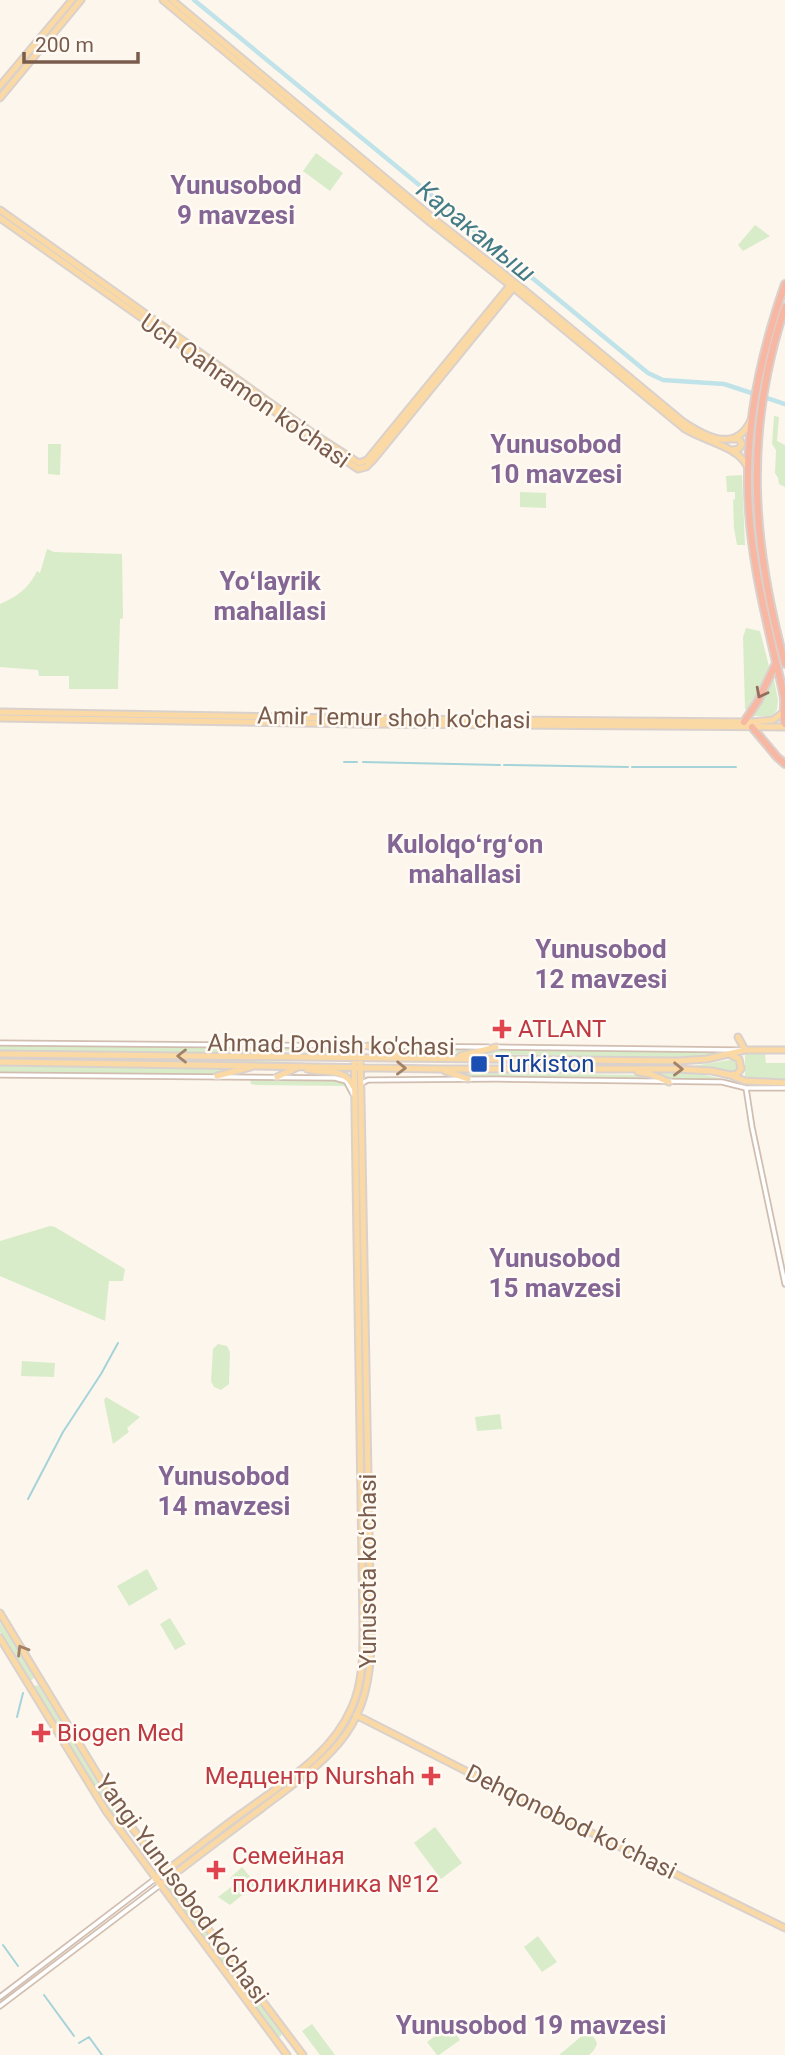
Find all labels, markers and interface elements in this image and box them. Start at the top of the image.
scale bar [24,21,138,65]
text: 200 m [35,33,94,57]
district label: Yunusobod 9 mavzesi [170,170,302,230]
water label: Каракамыш [411,174,541,288]
street label: Uch Qahramon ko'chasi [135,308,355,474]
district label: Yunusobod 10 mavzesi [489,429,623,489]
district label: Yoʻlayrik mahallasi [214,566,326,626]
one-way arrow [756,686,770,698]
street label: Amir Temur shoh ko'chasi [257,702,531,734]
district label: Kulolqoʻrgʻon mahallasi [387,829,543,889]
district label: Yunusobod 12 mavzesi [534,934,668,994]
place label: ATLANT [518,1015,606,1043]
marker: ATLANT [492,1019,512,1039]
street label: Ahmad Donish ko'chasi [207,1029,455,1061]
one-way arrow [176,1048,187,1064]
place label: Turkiston [495,1050,595,1078]
marker: Turkiston [469,1054,489,1074]
one-way arrow [396,1061,407,1076]
one-way arrow [674,1061,684,1077]
district label: Yunusobod 15 mavzesi [488,1243,622,1303]
district label: Yunusobod 14 mavzesi [157,1461,291,1521]
street label: Yunusota koʻchasi [354,1474,382,1668]
one-way arrow [18,1644,31,1657]
place label: Biogen Med [57,1719,184,1747]
marker: Biogen Med [31,1723,51,1743]
street label: Dehqonobod koʻchasi [461,1759,681,1885]
place label: Медцентр Nurshah [205,1762,415,1790]
marker: Медцентр Nurshah [421,1766,441,1786]
street label: Yangi Yunusobod ko'chasi [89,1769,275,2009]
place label: Семейная поликлиника №12 [232,1842,439,1898]
marker: Семейная поликлиника №12 [206,1860,226,1880]
district label: Yunusobod 19 mavzesi [396,2010,666,2040]

